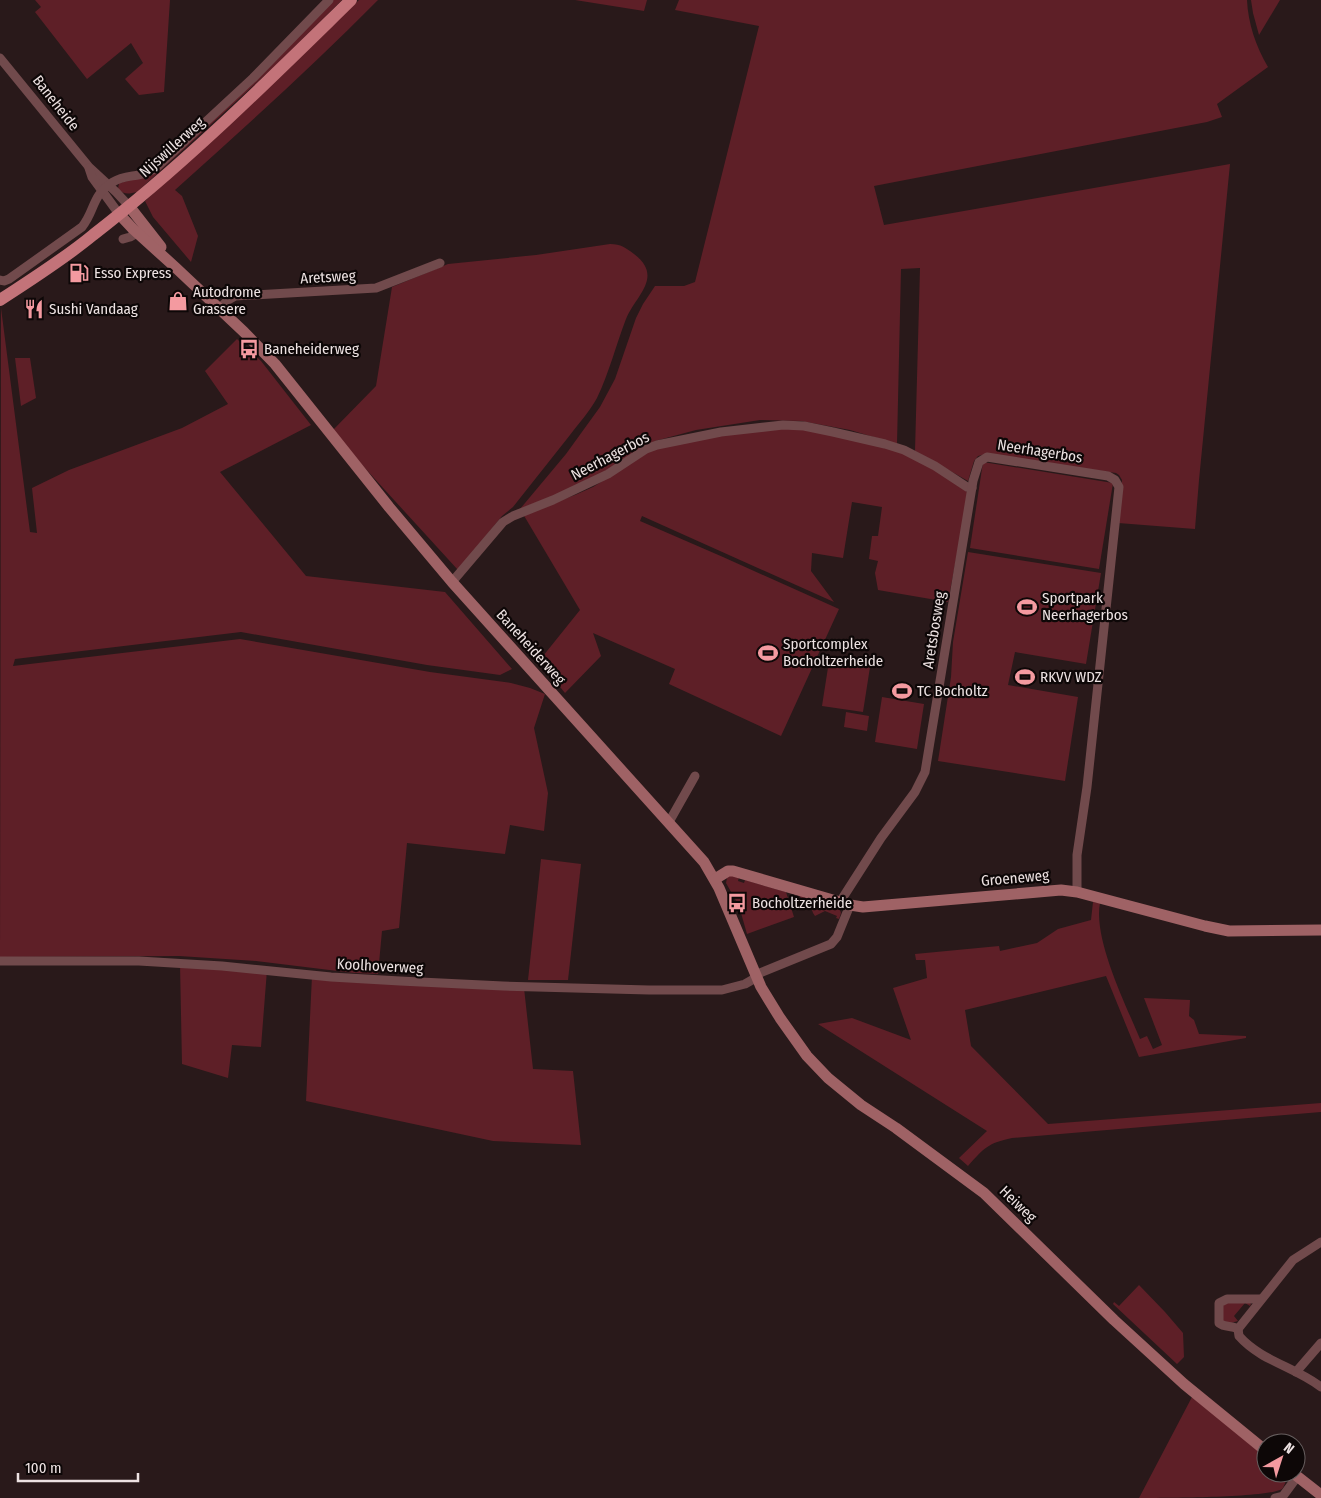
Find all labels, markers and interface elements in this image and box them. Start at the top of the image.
street label: Baneheide [29,72,83,134]
street label: Nijswillerweg [136,113,208,181]
fuel station icon: Esso Express [68,262,90,284]
place label: Esso Express [94,264,172,282]
street label: Aretsweg [300,267,356,287]
place label: Autodrome Grassere [193,283,261,318]
shop icon: Autodrome Grassere [167,290,189,312]
restaurant icon: Sushi Vandaag [23,298,45,320]
place label: Sushi Vandaag [49,300,138,318]
bus stop icon: Baneheiderweg [238,338,260,360]
place label: Baneheiderweg [264,340,359,358]
street label: Neerhagerbos [568,428,652,484]
street label: Neerhagerbos [996,435,1084,467]
place label: Sportpark Neerhagerbos [1042,589,1128,624]
street label: Aretsbosweg [919,590,949,670]
sports icon: Sportpark Neerhagerbos [1016,596,1038,618]
street label: Baneheiderweg [493,606,569,688]
place label: Sportcomplex Bocholtzerheide [783,635,883,670]
sports icon: Sportcomplex Bocholtzerheide [757,642,779,664]
sports icon: RKVV WDZ [1014,666,1036,688]
place label: RKVV WDZ [1040,668,1102,686]
sports icon: TC Bocholtz [891,680,913,702]
place label: TC Bocholtz [917,682,988,700]
street label: Groeneweg [980,866,1050,890]
bus stop icon: Bocholtzerheide [726,892,748,914]
place label: Bocholtzerheide [752,894,852,912]
street label: Koolhoverweg [336,955,424,977]
street label: Heiweg [996,1182,1040,1226]
north arrow [1256,1433,1306,1483]
text: N [1280,1439,1297,1458]
scale bar [18,1450,138,1482]
text: 100 m [25,1459,62,1477]

